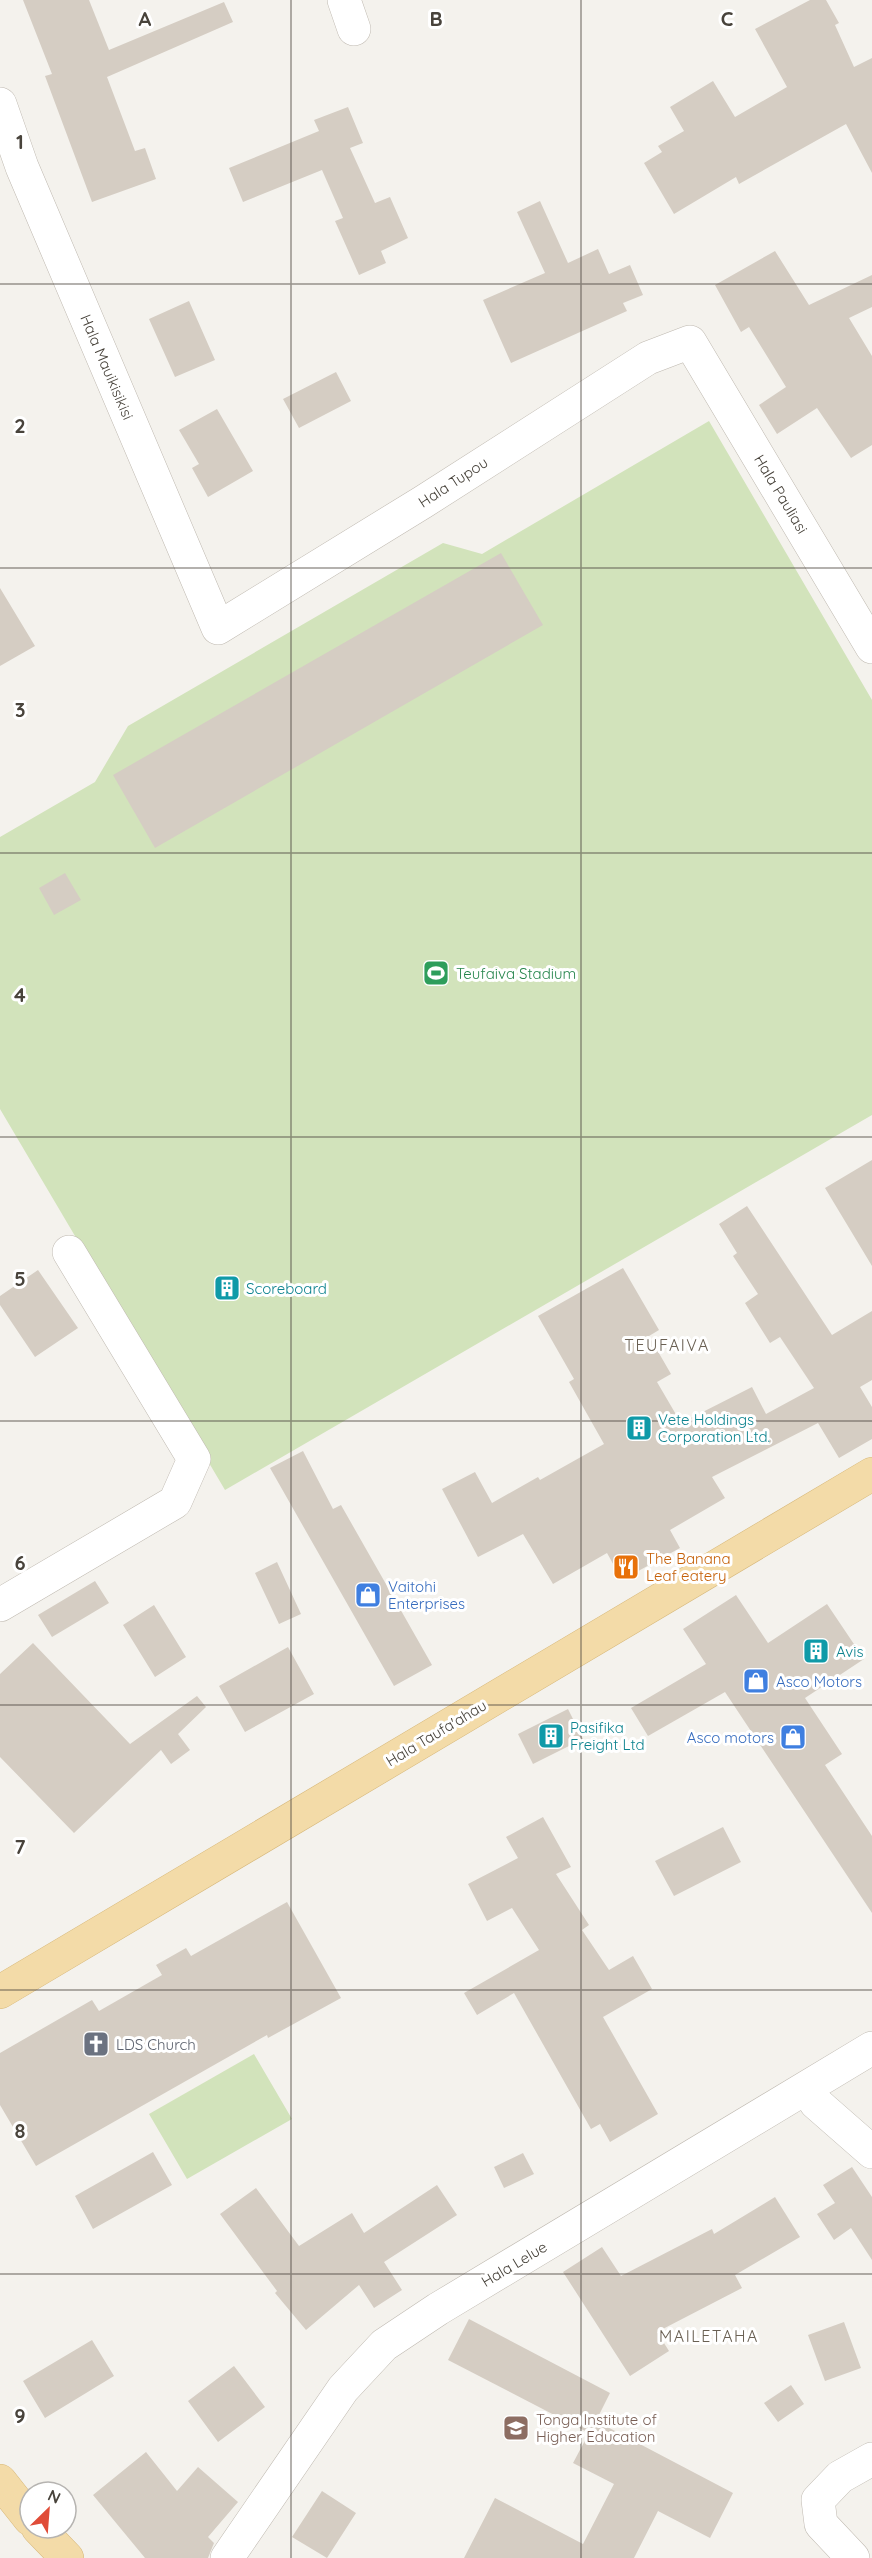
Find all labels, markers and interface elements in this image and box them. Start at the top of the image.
text: A [139,6,152,31]
text: B [429,6,443,31]
text: C [721,6,734,31]
text: 1 [16,129,24,154]
street label: Hala Mauikisikisi [76,311,138,423]
text: 2 [14,413,26,438]
street label: Hala Pauliasi [750,451,812,537]
street label: Hala Tupou [415,453,491,511]
text: 3 [15,697,25,722]
sports icon: Teufaiva Stadium [421,958,451,988]
place label: Teufaiva Stadium [456,964,576,983]
text: 4 [14,982,26,1007]
text: 5 [14,1266,26,1291]
building icon: Scoreboard [212,1273,242,1303]
place label: Scoreboard [246,1279,327,1298]
district label: TEUFAIVA [624,1335,710,1355]
place label: Vete Holdings Corporation Ltd. [658,1410,770,1446]
building icon: Vete Holdings Corporation Ltd. [624,1413,654,1443]
place label: The Banana Leaf eatery [646,1549,731,1585]
text: 6 [14,1550,26,1575]
restaurant icon: The Banana Leaf eatery [611,1552,641,1582]
place label: Vaitohi Enterprises [388,1577,465,1613]
shop icon: Vaitohi Enterprises [353,1580,383,1610]
building icon: Avis [801,1636,831,1666]
place label: Avis [836,1642,863,1661]
shop icon: Asco Motors [741,1666,771,1696]
place label: Asco Motors [776,1672,862,1691]
street label: Hala Taufa'ahau [382,1695,490,1771]
place label: Pasifika Freight Ltd [570,1718,645,1754]
building icon: Pasifika Freight Ltd [536,1721,566,1751]
shop icon: Asco motors [778,1722,808,1752]
place label: Asco motors [687,1728,774,1747]
text: 7 [15,1834,26,1859]
church icon: LDS Church [81,2029,111,2059]
place label: LDS Church [116,2035,196,2054]
text: 8 [15,2118,26,2143]
street label: Hala Lelue [478,2237,550,2291]
district label: MAILETAHA [659,2326,759,2346]
text: 9 [14,2403,26,2428]
place label: Tonga Institute of Higher Education [536,2410,657,2446]
school or university icon: Tonga Institute of Higher Education [501,2413,531,2443]
north arrow [18,2480,78,2540]
text: N [45,2485,64,2508]

